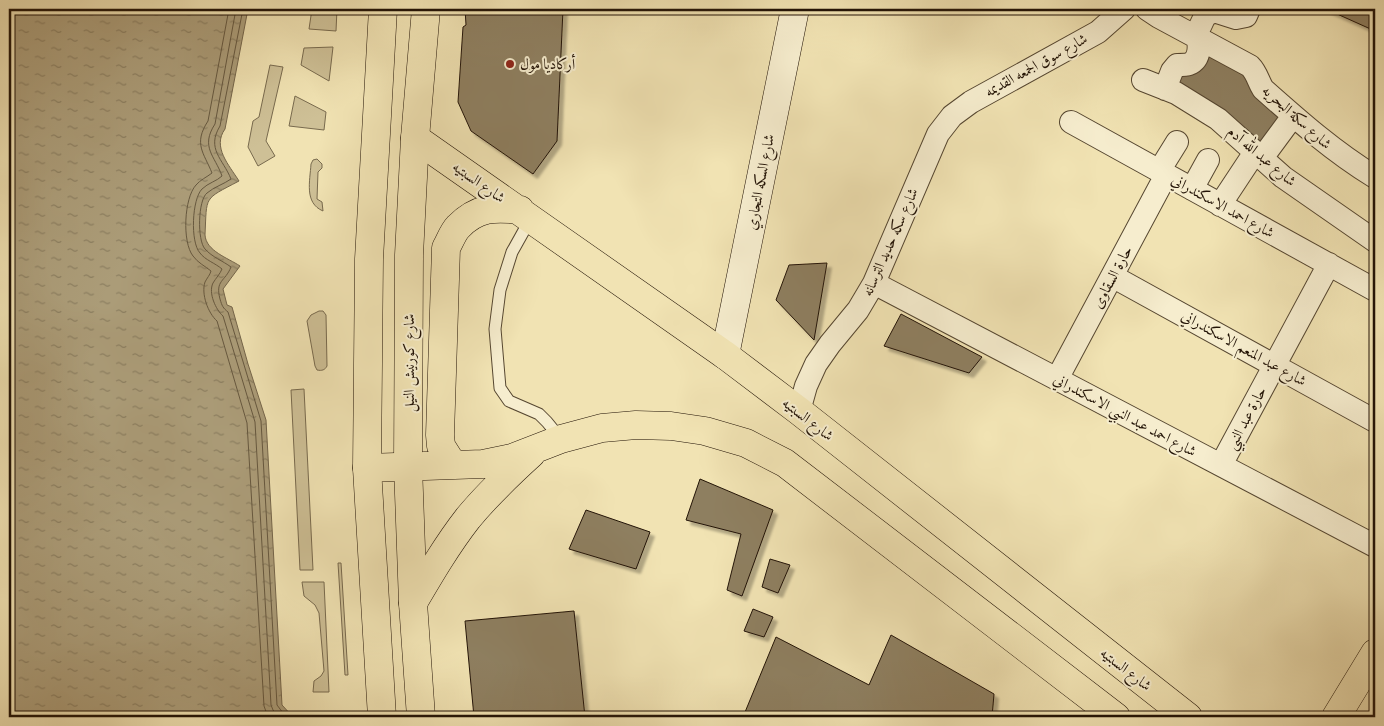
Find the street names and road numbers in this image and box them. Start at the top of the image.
street label: شارع سوق الجمعه القديمه [982,29,1092,104]
street label: شارع سكة البحريه [1256,81,1335,156]
street label: شارع عبد الله آدم [1221,120,1302,193]
street label: شارع السكه التجاري [742,133,782,232]
street label: شارع السبتيه [447,157,509,210]
street label: شارع احمد الاسكندراني [1166,170,1278,245]
street label: شارع سكه حديد الترسانه [858,185,926,301]
street label: حارة السقاوى [1088,243,1137,312]
street label: شارع عبد المنعم الاسكندراني [1176,306,1310,394]
street label: شارع كورنيش النيل [400,314,422,412]
street label: شارع احمد عبد النبي الاسكندراني [1048,370,1200,465]
street label: حارة عبد النبي [1222,383,1274,455]
street label: شارع السبتيه [776,393,837,448]
street label: شارع السبتيه [1094,643,1155,698]

